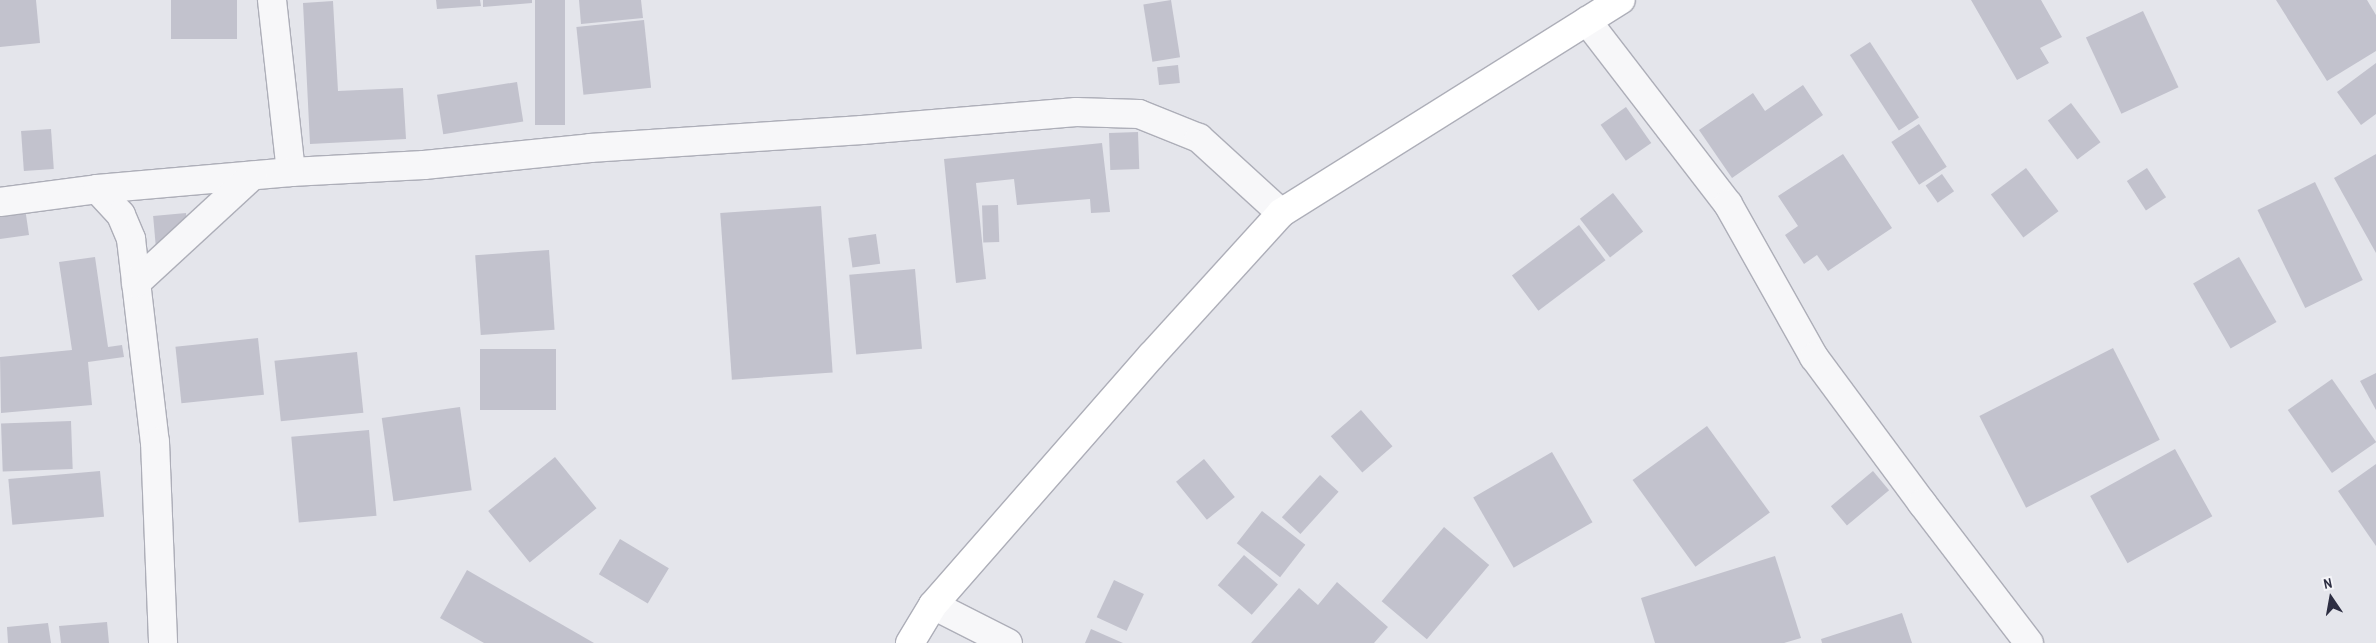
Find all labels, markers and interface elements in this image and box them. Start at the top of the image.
north arrow [2306,573,2356,623]
text: N [2322,574,2334,593]

